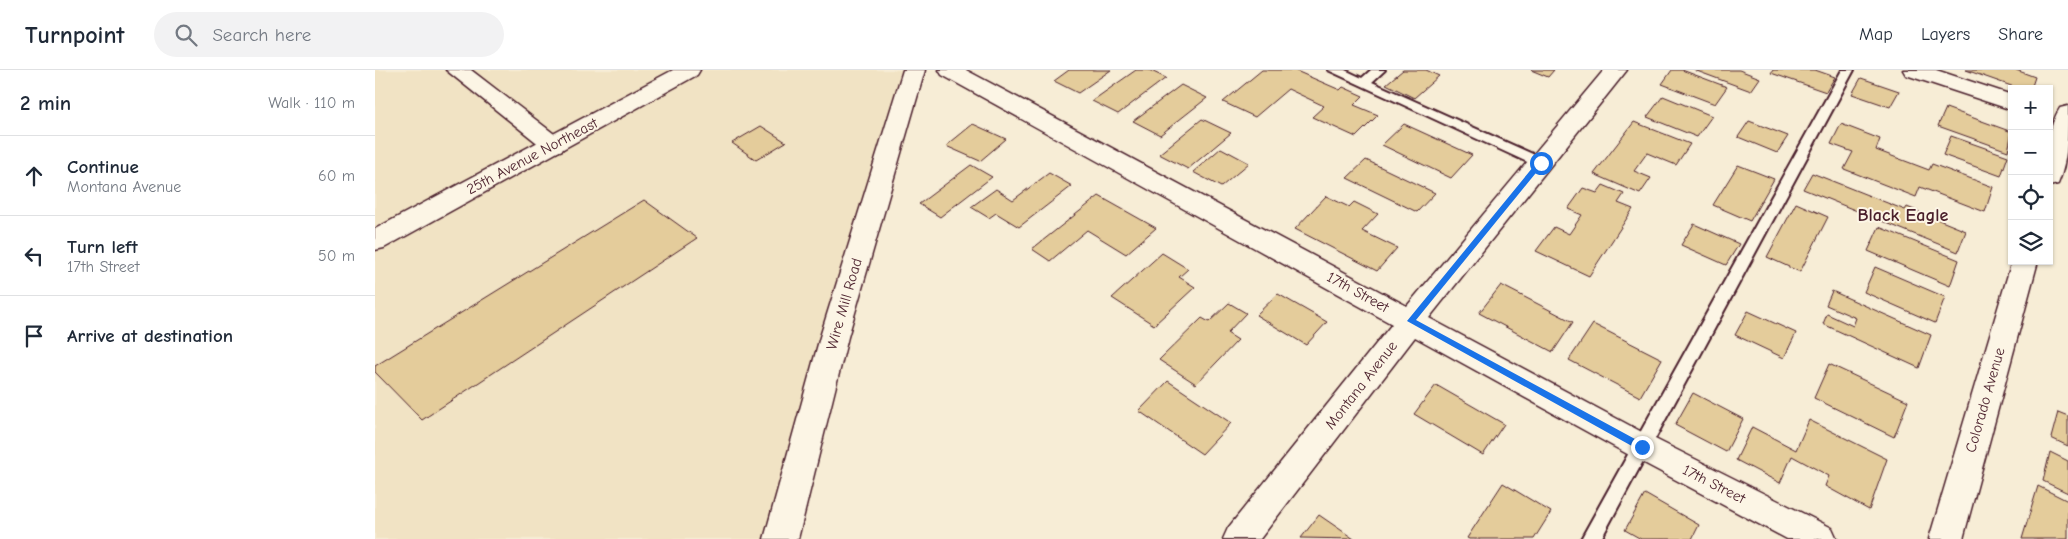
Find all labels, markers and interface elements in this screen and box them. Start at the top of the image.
search box [154,12,504,57]
text: Turnpoint [25,21,124,49]
icon: search [172,21,200,49]
text: Search here [212,24,311,46]
text: Map [1859,24,1893,45]
text: Layers [1921,24,1970,45]
text: Share [1998,24,2043,45]
map controls [2008,85,2053,265]
button: + [2008,85,2053,130]
text: 2 min [20,91,71,115]
text: Walk · 110 m [268,94,355,112]
street label: 25th Avenue Northeast [463,113,601,198]
button: − [2008,130,2053,175]
route start [1530,152,1553,175]
text: Continue [67,156,139,178]
icon: ahead [20,162,48,190]
text: 60 m [318,167,355,185]
button: locate [2008,175,2053,220]
text: Montana Avenue [67,178,181,196]
district label: Black Eagle [1858,205,1949,226]
button: layers [2008,220,2053,265]
text: Turn left [67,236,138,258]
icon: left [20,242,48,270]
text: 50 m [318,247,355,265]
street label: Wire Mill Road [822,256,866,352]
text: 17th Street [67,258,139,276]
street label: 17th Street [1324,268,1393,317]
icon: arrive [20,322,48,350]
text: Arrive at destination [67,325,233,347]
street label: Montana Avenue [1321,337,1401,433]
street label: Colorado Avenue [1961,345,2009,455]
route end [1631,436,1654,459]
street label: 17th Street [1680,461,1749,508]

